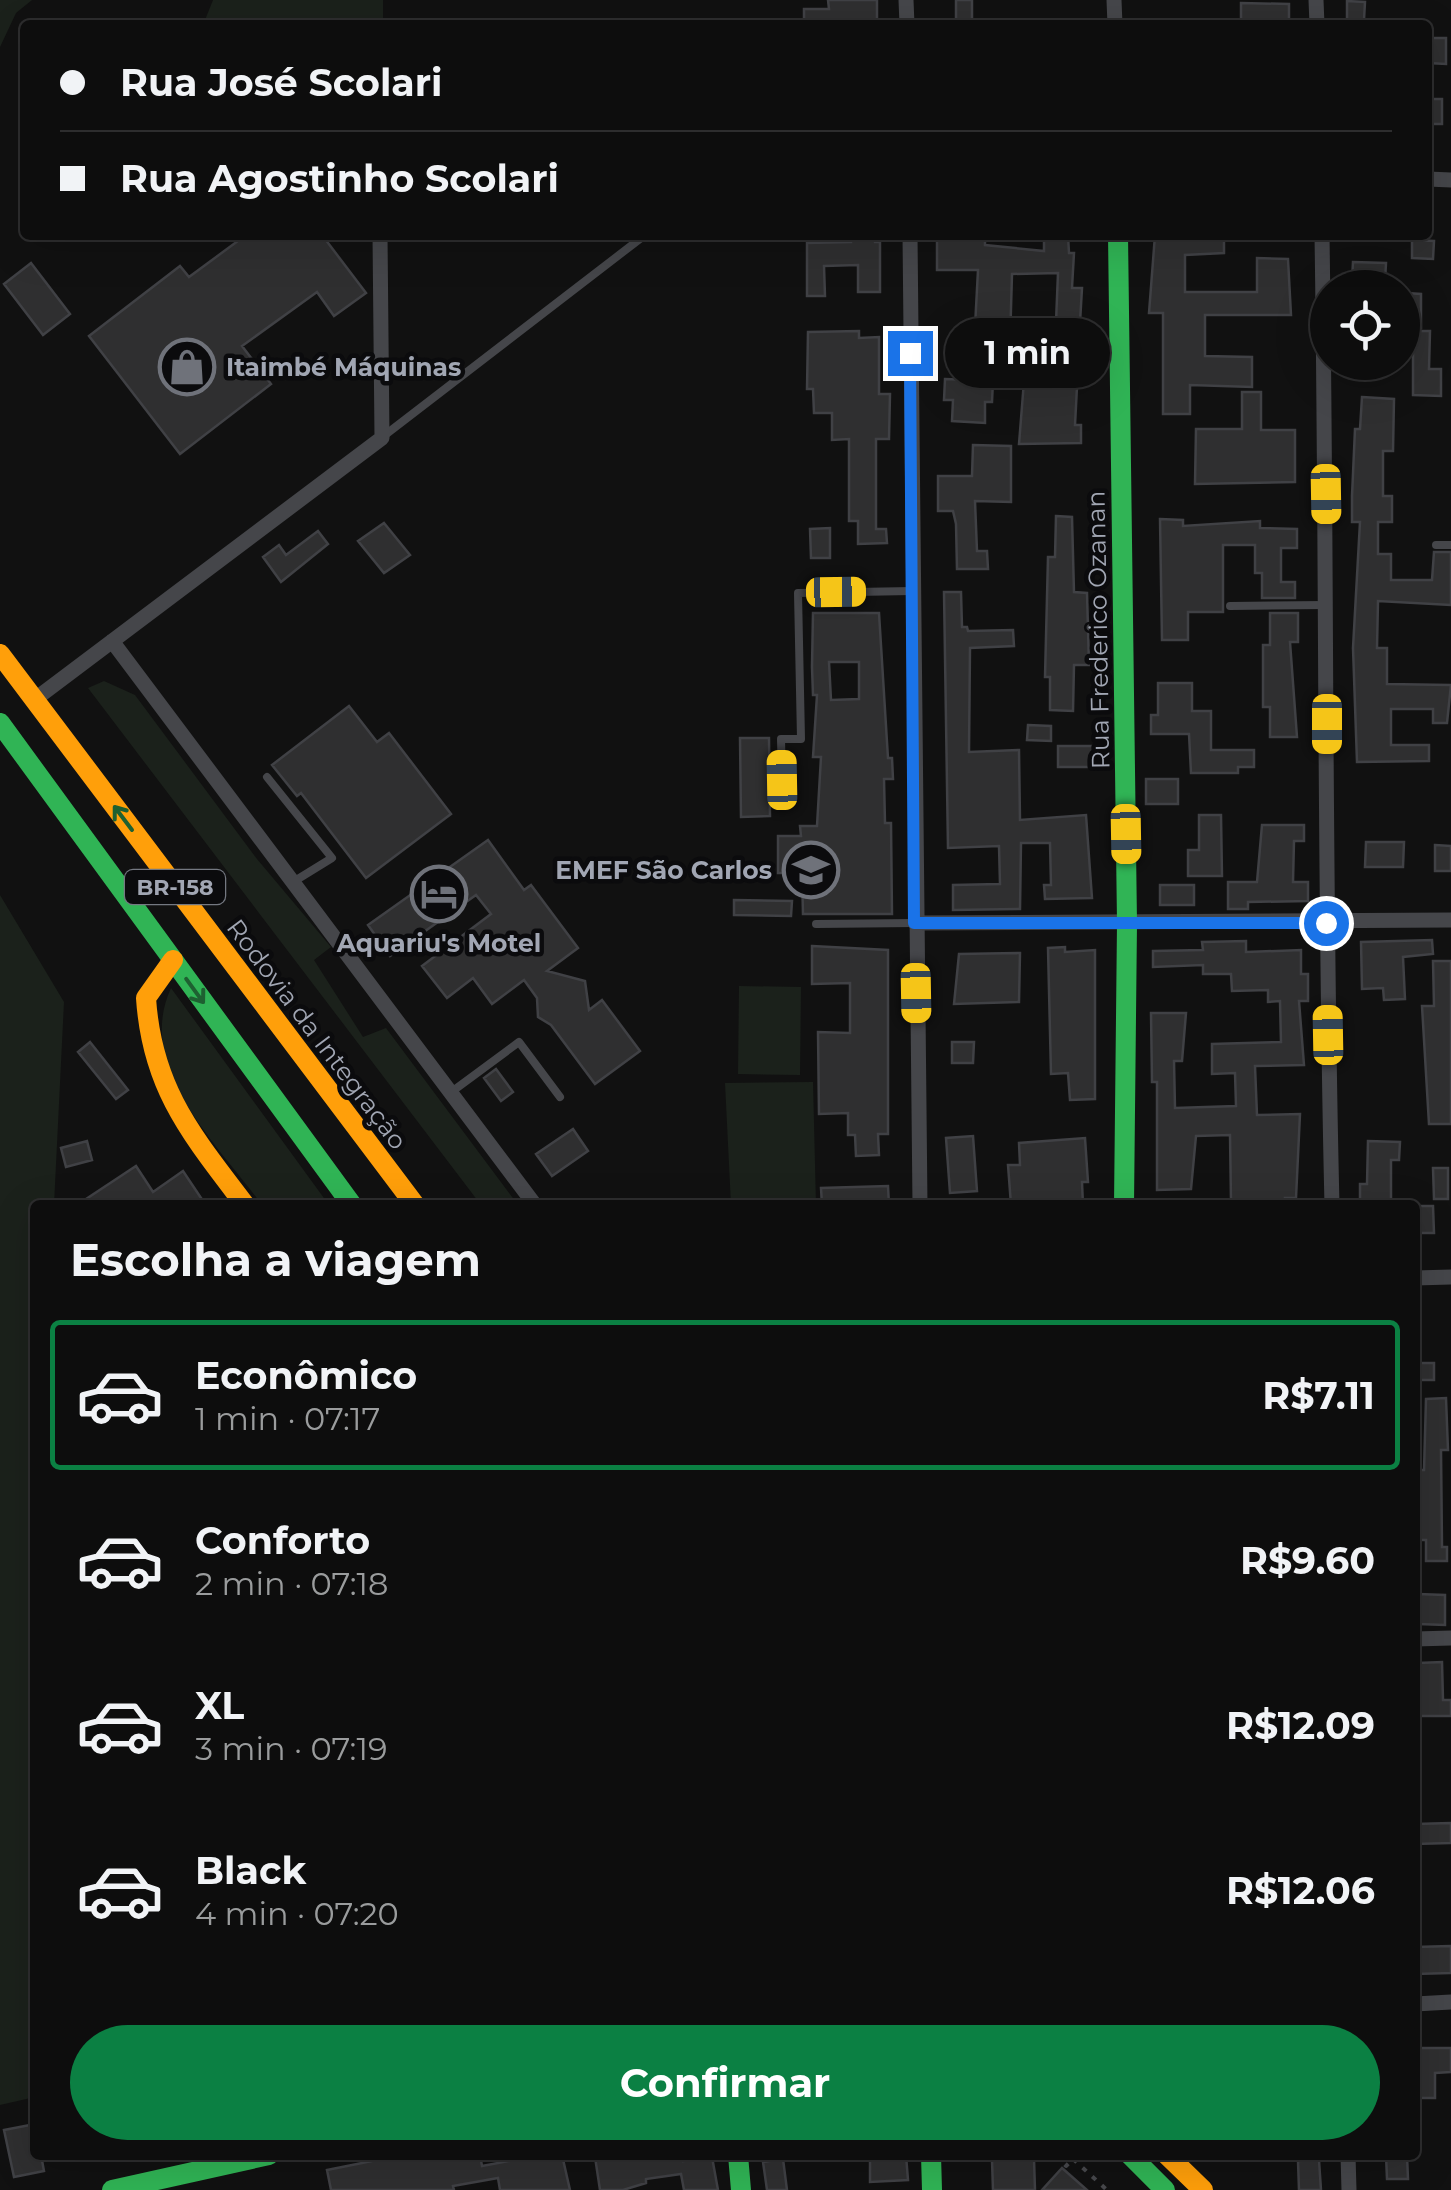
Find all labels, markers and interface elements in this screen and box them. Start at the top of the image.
text: Rua José Scolari [120,59,443,106]
text: Rua Agostinho Scolari [120,155,559,202]
map controls [1310,270,1420,380]
button: locate [1310,270,1420,380]
callout: 1 min [945,318,1110,388]
route end [888,331,933,376]
text: 1 min [984,333,1071,372]
shop icon: Itaimbé Máquinas [157,337,217,397]
place label: Itaimbé Máquinas [226,352,461,382]
car [1310,464,1342,524]
street label: Rua Frederico Ozanan [1081,491,1115,769]
car [806,576,866,608]
car [1312,694,1342,754]
car [766,750,798,810]
car [1110,804,1142,864]
one-way arrow [112,805,133,832]
school or university icon: EMEF São Carlos [781,840,841,900]
place label: EMEF São Carlos [555,855,772,885]
hotel icon: Aquariu's Motel [409,864,469,924]
road number: BR-158 [125,870,225,904]
route start [1304,901,1349,946]
street label: Rodovia da Integração [221,913,413,1155]
place label: Aquariu's Motel [336,928,541,958]
car [900,963,932,1023]
one-way arrow [185,976,206,1004]
car [1312,1005,1344,1065]
text: Escolha a viagem [70,1232,481,1287]
icon: car [75,1350,165,1440]
text: Econômico [195,1352,417,1399]
text: R$7.11 [1262,1372,1375,1419]
text: 1 min · 07:17 [195,1399,380,1438]
icon: car [75,1515,165,1605]
text: Conforto [195,1517,370,1564]
text: R$9.60 [1240,1537,1375,1584]
text: 2 min · 07:18 [195,1564,388,1603]
icon: car [75,1680,165,1770]
text: XL [195,1682,244,1729]
text: R$12.09 [1226,1702,1375,1749]
text: 3 min · 07:19 [195,1729,387,1768]
icon: car [75,1845,165,1935]
text: Black [195,1847,306,1894]
text: R$12.06 [1226,1867,1375,1914]
text: 4 min · 07:20 [195,1894,399,1933]
button: Confirmar [70,2025,1380,2140]

